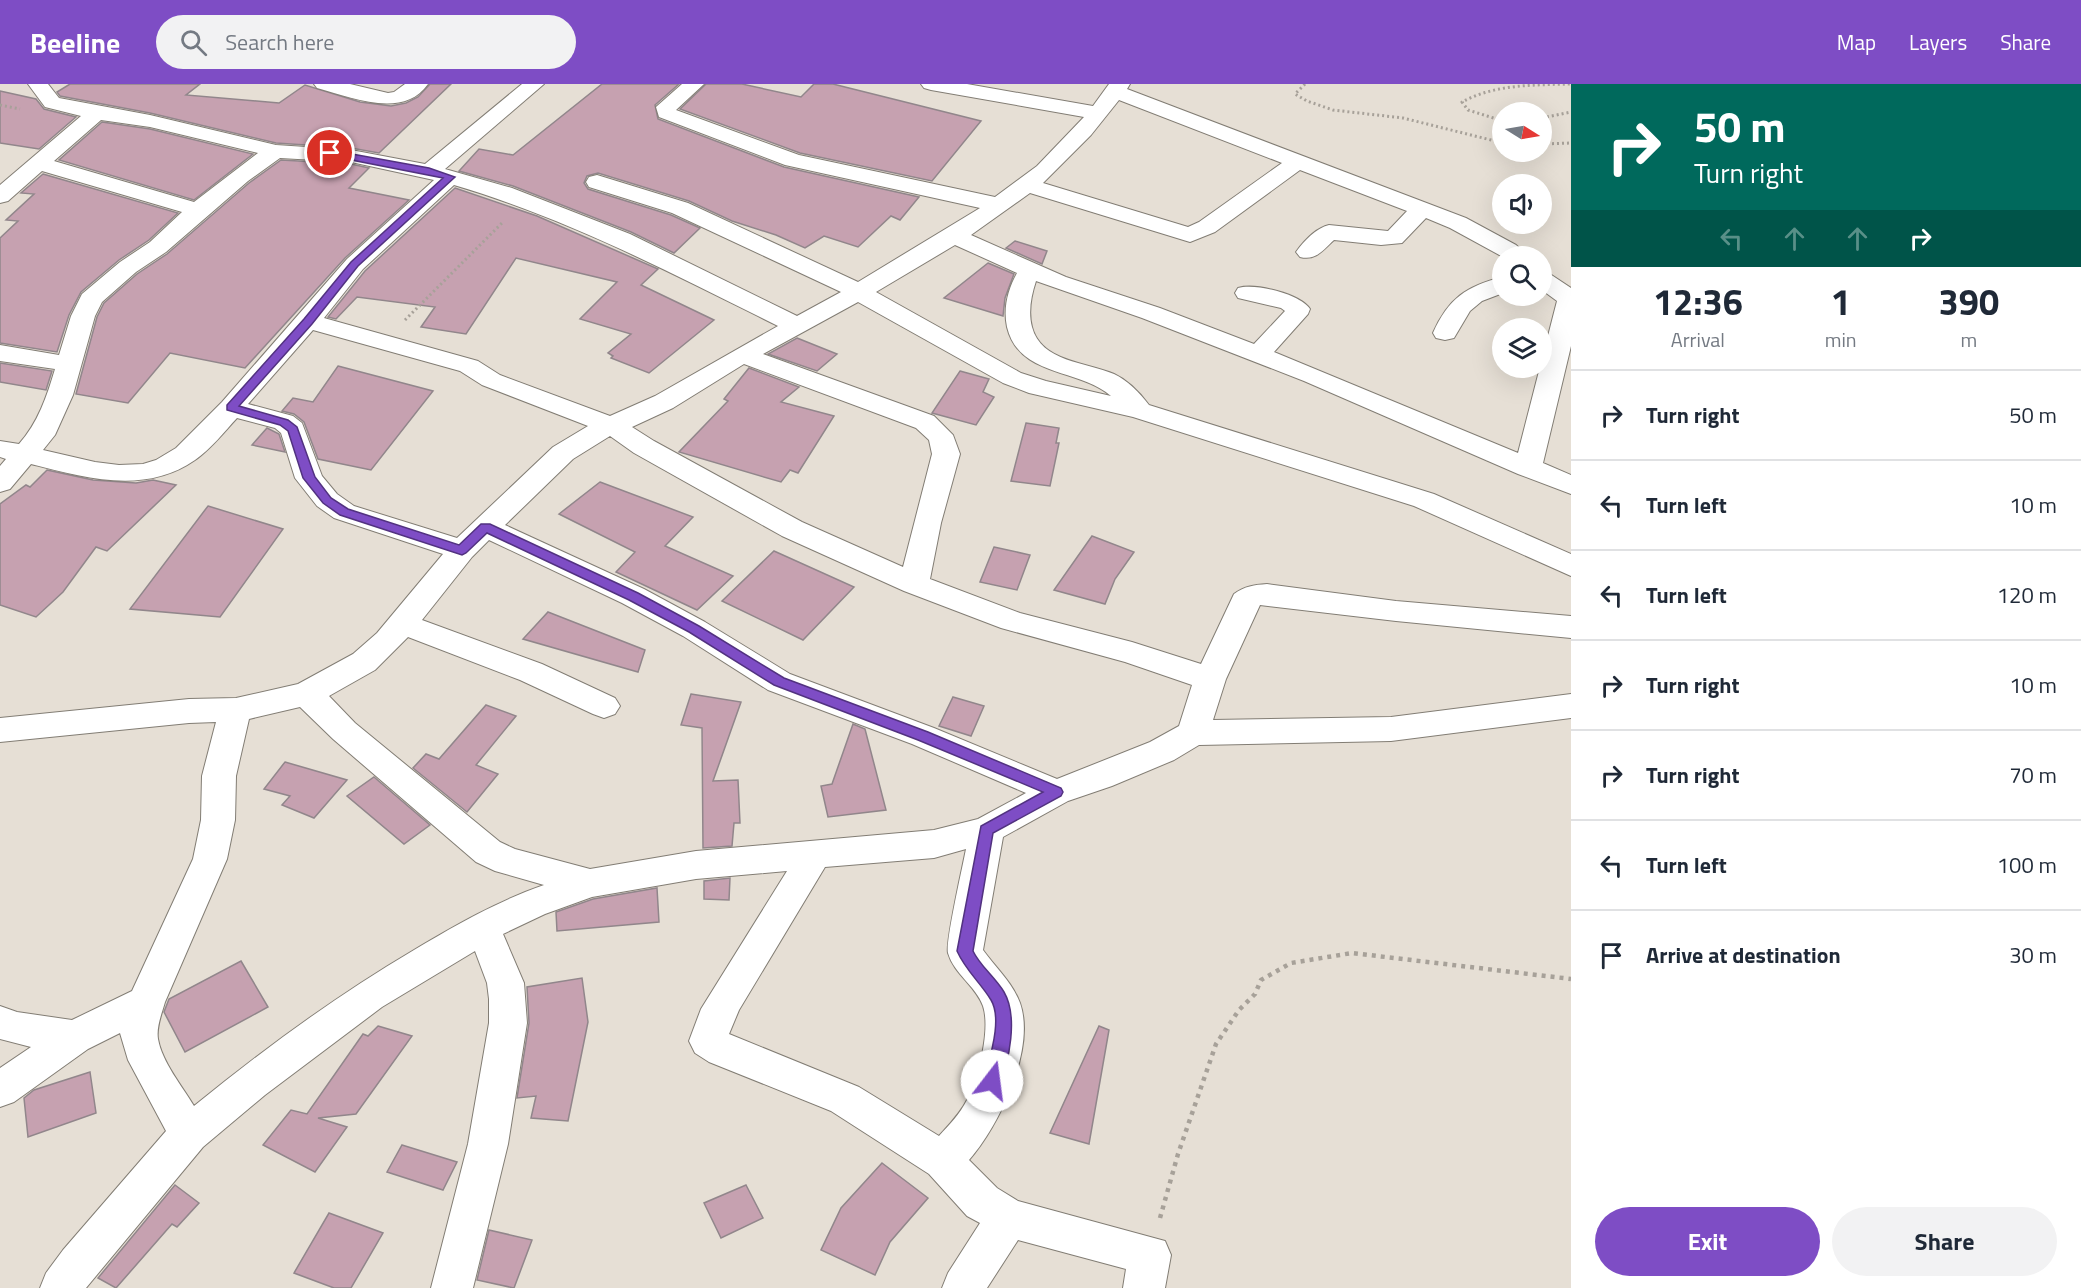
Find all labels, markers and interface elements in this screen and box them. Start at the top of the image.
search box [156,15,576,69]
text: Beeline [30,21,120,64]
text: Search here [225,25,334,59]
icon: search [177,26,210,59]
text: Map [1837,26,1876,58]
text: Layers [1909,26,1967,58]
text: Share [2000,26,2051,58]
text: 50 m [1694,94,1786,158]
north arrow [1492,102,1552,162]
map controls [1492,102,1552,378]
icon: right [1595,108,1673,186]
pin [304,127,355,178]
icon: arrive [313,136,346,169]
text: Turn right [1694,152,1803,193]
button: sound [1492,174,1552,234]
icon: left [1715,222,1748,255]
icon: ahead [1778,222,1811,255]
icon: ahead [1841,222,1874,255]
icon: right [1904,222,1937,255]
button: search [1492,246,1552,306]
text: 12:36 [1653,274,1743,329]
text: 1 [1831,274,1851,329]
text: 390 [1939,274,1999,329]
button: layers [1492,318,1552,378]
text: Arrival [1671,324,1725,355]
text: min [1825,324,1857,355]
text: m [1960,324,1977,355]
text: Turn right [1646,398,1740,432]
text: 50 m [2009,398,2057,432]
icon: right [1595,399,1628,432]
text: Turn left [1646,488,1727,522]
text: 10 m [2009,488,2057,522]
icon: left [1595,489,1628,522]
text: Turn left [1646,578,1727,612]
text: 120 m [1997,578,2057,612]
icon: left [1595,579,1628,612]
text: Turn right [1646,668,1740,702]
text: 10 m [2009,668,2057,702]
icon: right [1595,669,1628,702]
text: Turn right [1646,758,1740,792]
text: 70 m [2009,758,2057,792]
icon: right [1595,759,1628,792]
text: Turn left [1646,848,1727,882]
text: 100 m [1997,848,2057,882]
icon: left [1595,849,1628,882]
text: Arrive at destination [1646,938,1841,972]
text: 30 m [2009,938,2057,972]
icon: arrive [1595,939,1628,972]
position arrow [960,1049,1024,1113]
button: Exit [1595,1207,1820,1276]
button: Share [1832,1207,2057,1276]

